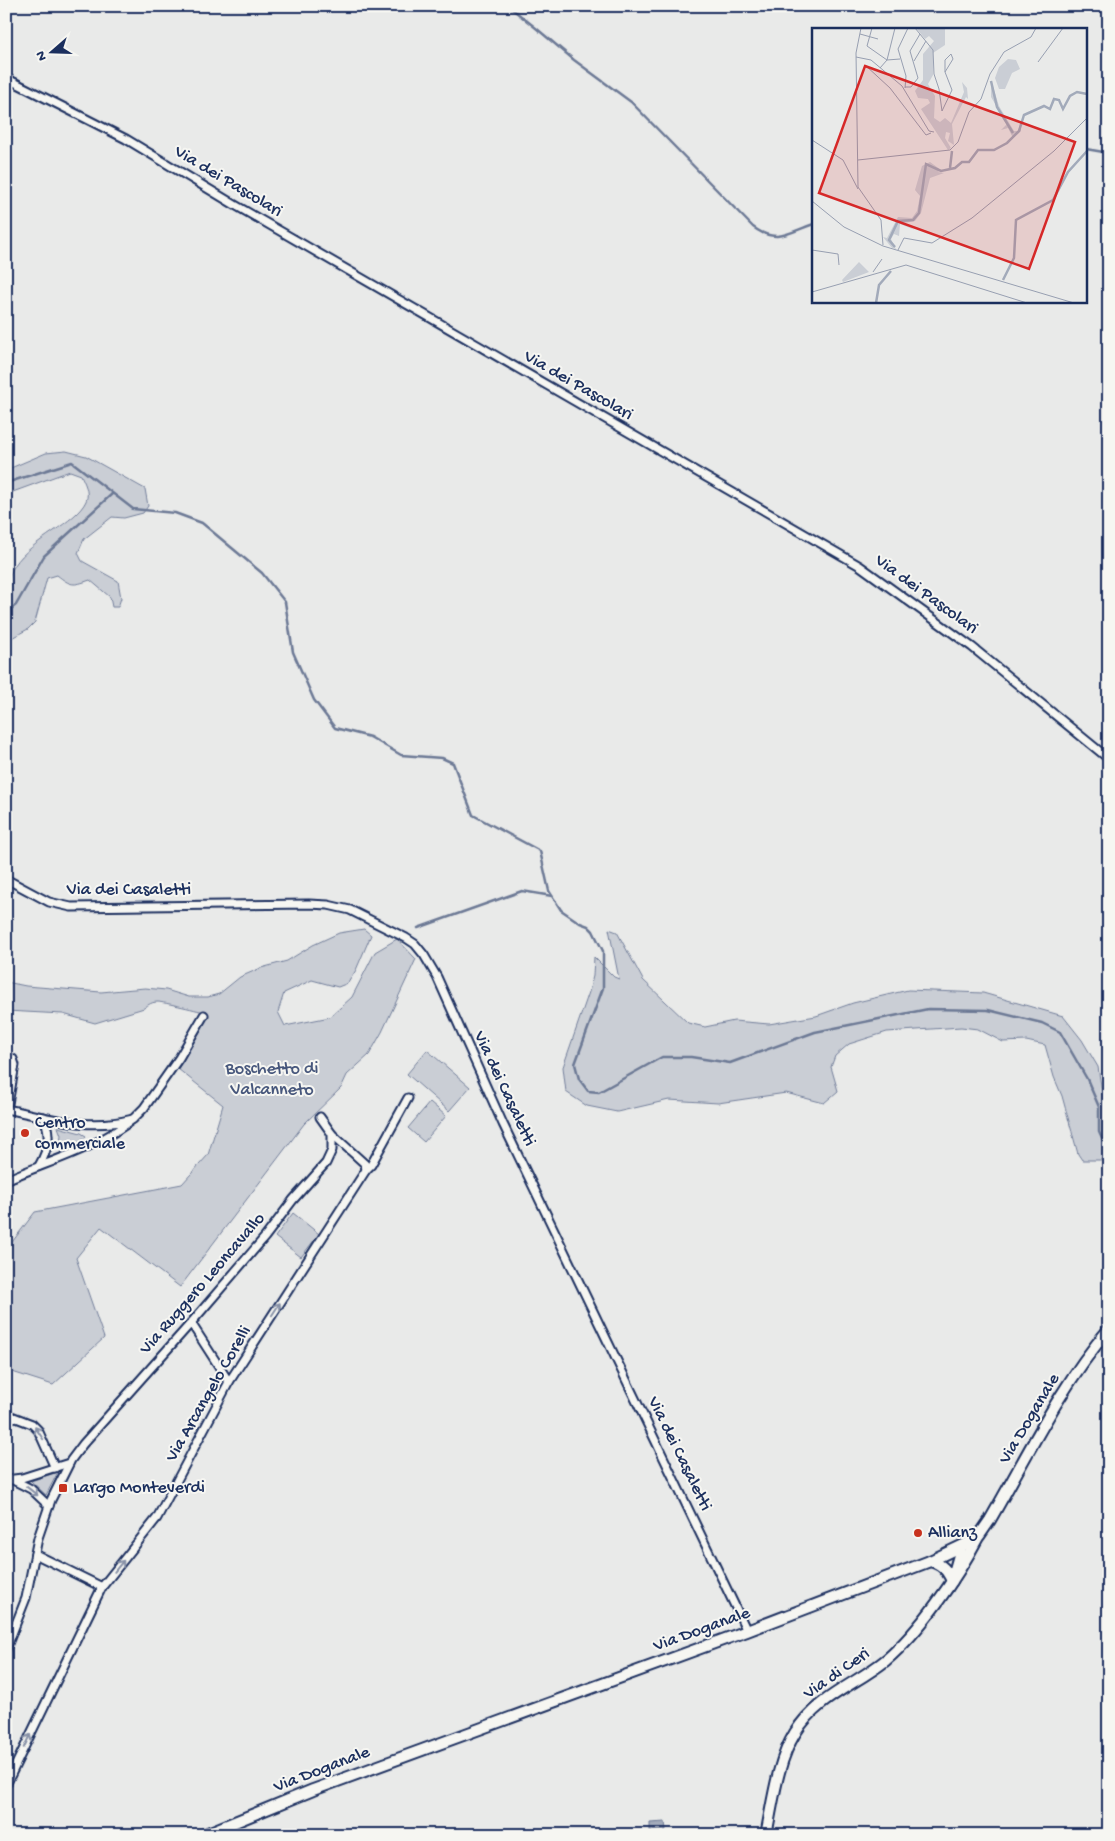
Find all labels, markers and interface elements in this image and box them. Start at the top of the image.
north arrow [28,28,78,78]
inset map [812,28,1088,302]
text: N [33,48,52,63]
street label: Via dei Pascolari [169,141,286,223]
street label: Via dei Pascolari [519,346,636,426]
street label: Via dei Pascolari [869,550,982,640]
street label: Via dei Casaletti [66,880,191,901]
street label: Via dei Casaletti [468,1027,540,1150]
park label: Boschetto di Valcanneto [225,1059,319,1101]
place label: Centro commerciale [35,1113,126,1155]
marker: Centro commerciale [19,1127,31,1139]
street label: Via Ruggero Leoncavallo [135,1209,270,1360]
one-way arrow [271,1302,281,1316]
street label: Via Arcangelo Corelli [161,1322,257,1467]
street label: Via Doganale [994,1370,1065,1469]
street label: Via dei Casaletti [642,1393,716,1515]
one-way arrow [34,1426,44,1440]
place label: Largo Monteverdi [73,1478,205,1499]
marker: Largo Monteverdi [57,1482,69,1494]
one-way arrow [26,1485,39,1496]
place label: Allianz [928,1523,978,1544]
marker: Allianz [912,1527,924,1539]
one-way arrow [113,1560,124,1573]
street label: Via Doganale [650,1603,754,1658]
street label: Via di Ceri [799,1643,874,1705]
one-way arrow [23,1734,32,1749]
street label: Via Doganale [270,1742,374,1798]

